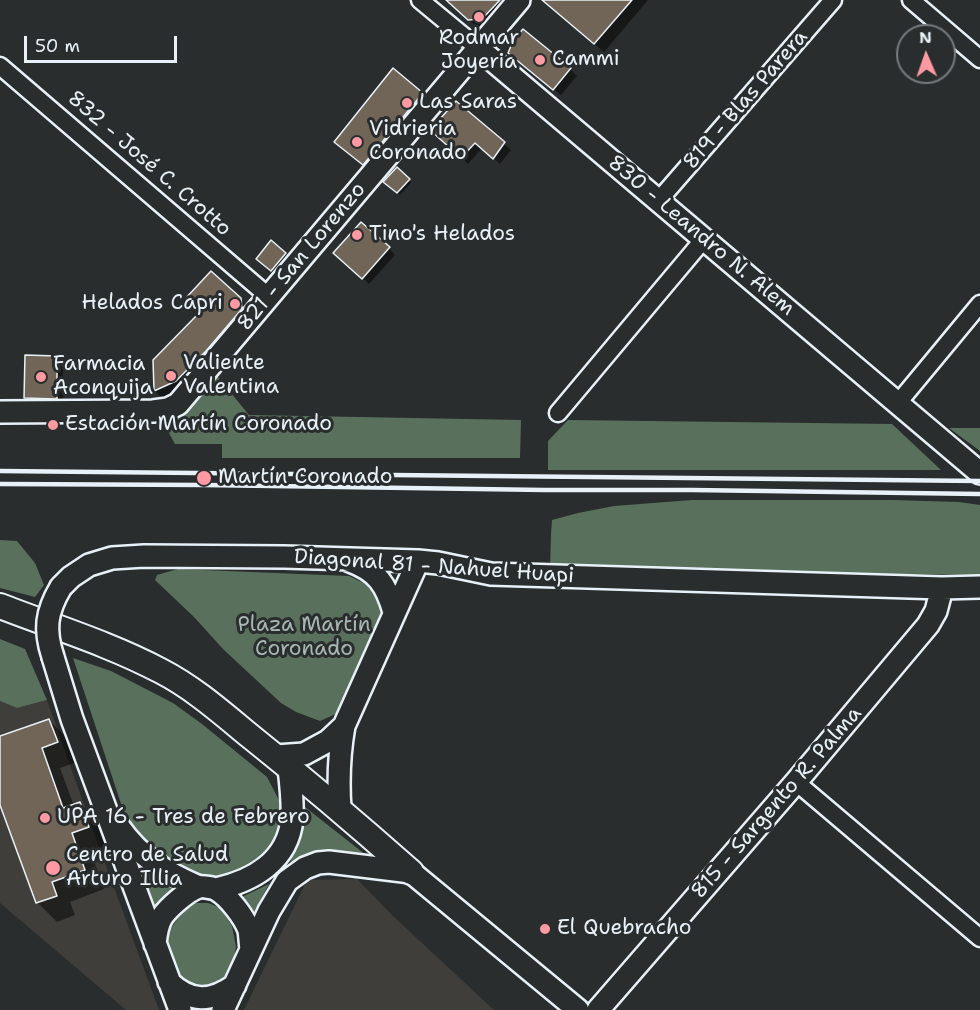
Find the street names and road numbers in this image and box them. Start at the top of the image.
street label: 819 - Blas Parera [679,25,813,175]
street label: 832 - José C. Crotto [62,86,236,242]
street label: 830 - Leandro N. Alem [602,150,800,322]
street label: 821 - San Lorenzo [233,178,371,336]
street label: Diagonal 81 - Nahuel Huapi [293,545,575,589]
street label: 815 - Sargento R. Palma [687,702,867,904]

